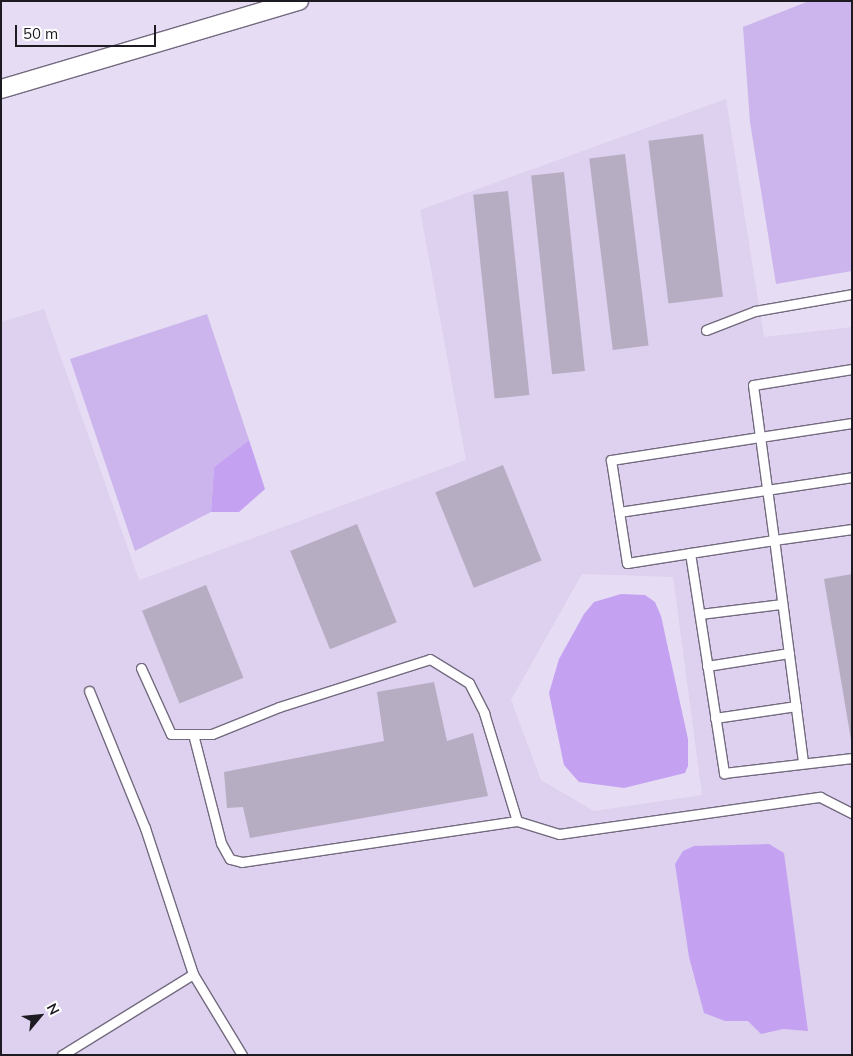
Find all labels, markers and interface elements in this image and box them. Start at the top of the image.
scale bar [18,15,159,47]
text: 50 m [23,24,58,43]
north arrow [15,991,65,1041]
text: N [43,1000,64,1018]

